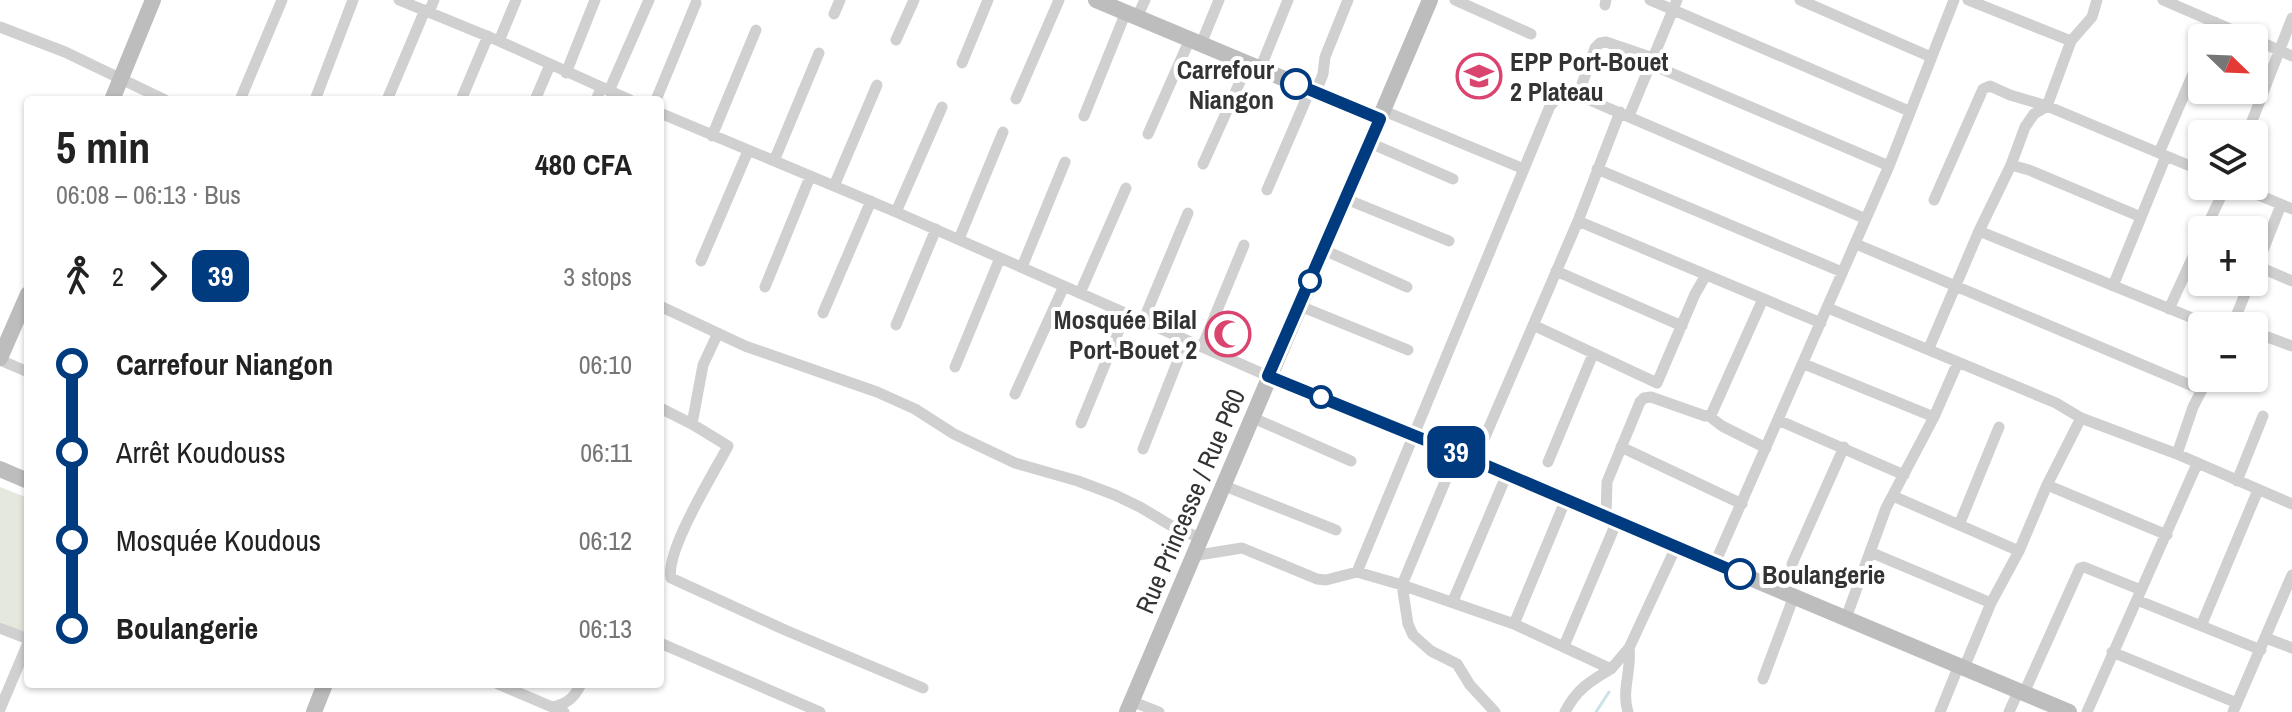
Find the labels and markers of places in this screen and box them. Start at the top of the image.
place label: EPP Port-Bouet 2 Plateau [1510,44,1668,109]
place label: Carrefour Niangon [1177,52,1275,117]
school or university icon: EPP Port-Bouet 2 Plateau [1455,52,1503,100]
marker: Carrefour Niangon [1281,69,1311,99]
unlabelled marker [1299,270,1321,292]
place label: Mosquée Bilal Port-Bouet 2 [1054,302,1197,367]
mosque icon: Mosquée Bilal Port-Bouet 2 [1204,310,1252,358]
unlabelled marker [1310,386,1332,408]
place label: Boulangerie [1762,557,1885,592]
marker: Boulangerie [1725,559,1755,589]

